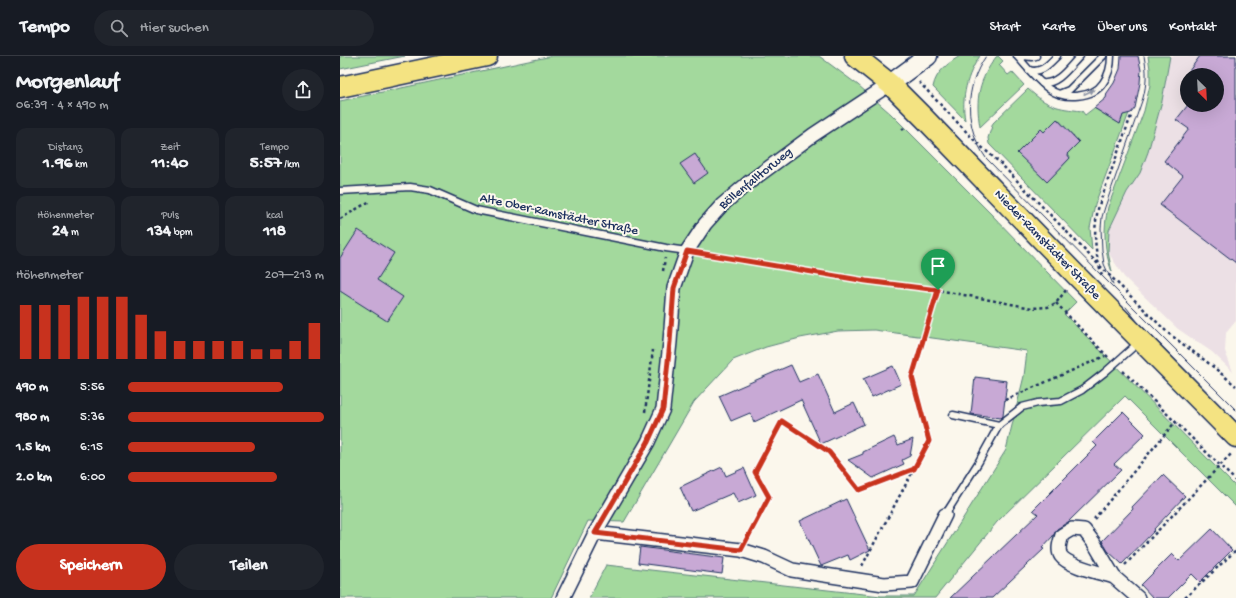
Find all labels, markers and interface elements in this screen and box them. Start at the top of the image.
search box [94,10,374,46]
text: Tempo [20,16,70,39]
icon: search [108,17,130,39]
text: Hier suchen [140,19,209,37]
text: Start [990,19,1020,36]
text: Karte [1042,19,1076,36]
text: Über uns [1098,19,1147,36]
text: Kontakt [1169,19,1216,36]
north arrow [1180,68,1224,112]
map controls [1180,68,1224,112]
button: share [282,69,324,111]
text: Morgenlauf [16,70,119,96]
one-way arrow [1084,89,1095,95]
text: 06:39 · 4 × 490 m [16,98,109,113]
text: Distanz [48,142,82,154]
text: Zeit [160,142,180,154]
text: Tempo [260,142,289,154]
street label: Böllenfalltorweg [716,145,796,214]
text: 1.96 [43,154,72,174]
text: 11:40 [152,154,188,174]
text: 5:57 [250,154,282,174]
text: km [72,159,88,171]
text: /km [282,159,300,171]
street label: Nieder-Ramstädter Straße [991,187,1104,303]
street label: Alte Ober-Ramstädter Straße [479,191,640,239]
text: Höhenmeter [37,210,94,222]
text: Puls [161,210,179,222]
text: kcal [266,210,283,222]
text: 24 [52,222,68,242]
text: 134 [147,222,171,242]
text: 118 [263,222,286,242]
text: m [68,227,79,239]
text: bpm [171,227,193,239]
pin [921,249,955,290]
icon: arrive [927,255,949,277]
text: Höhenmeter [16,268,83,283]
text: 207–213 m [265,268,324,283]
text: 490 m [16,380,48,395]
text: 5:56 [80,380,104,395]
text: 980 m [16,410,49,425]
text: 5:36 [80,410,104,425]
text: 1.5 km [16,440,50,455]
text: 6:15 [80,440,103,455]
text: 2.0 km [16,470,52,485]
text: 6:00 [80,470,105,485]
button: Speichern [16,544,166,590]
button: Teilen [174,544,324,590]

